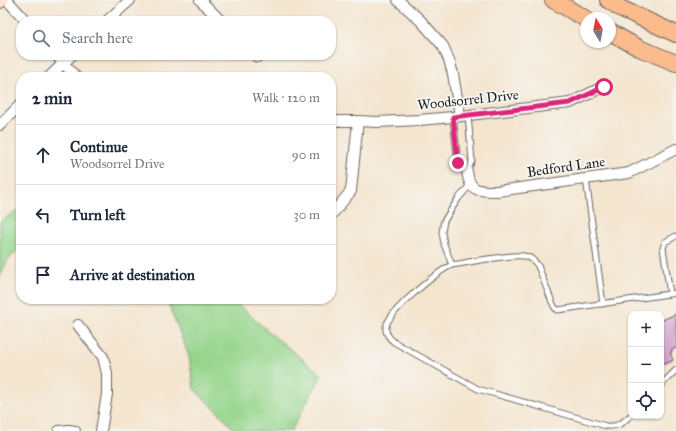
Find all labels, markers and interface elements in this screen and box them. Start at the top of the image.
north arrow [580,12,616,48]
search box [16,16,336,60]
icon: search [30,27,52,49]
text: Search here [62,29,133,47]
route start [595,78,613,96]
street label: Woodsorrel Drive [417,86,520,114]
text: 2 min [32,88,72,109]
text: Walk · 120 m [252,90,320,106]
text: Continue [70,138,128,156]
icon: ahead [32,144,54,166]
text: 90 m [292,147,320,163]
street label: Bedford Lane [526,153,606,181]
route end [449,154,467,172]
text: Woodsorrel Drive [70,156,164,172]
icon: left [32,204,54,226]
text: Turn left [70,206,126,224]
text: 30 m [294,207,320,223]
icon: arrive [32,264,54,286]
text: Arrive at destination [70,266,195,284]
map controls [628,311,664,419]
button: + [628,311,664,347]
button: − [628,347,664,383]
button: locate [628,383,664,419]

